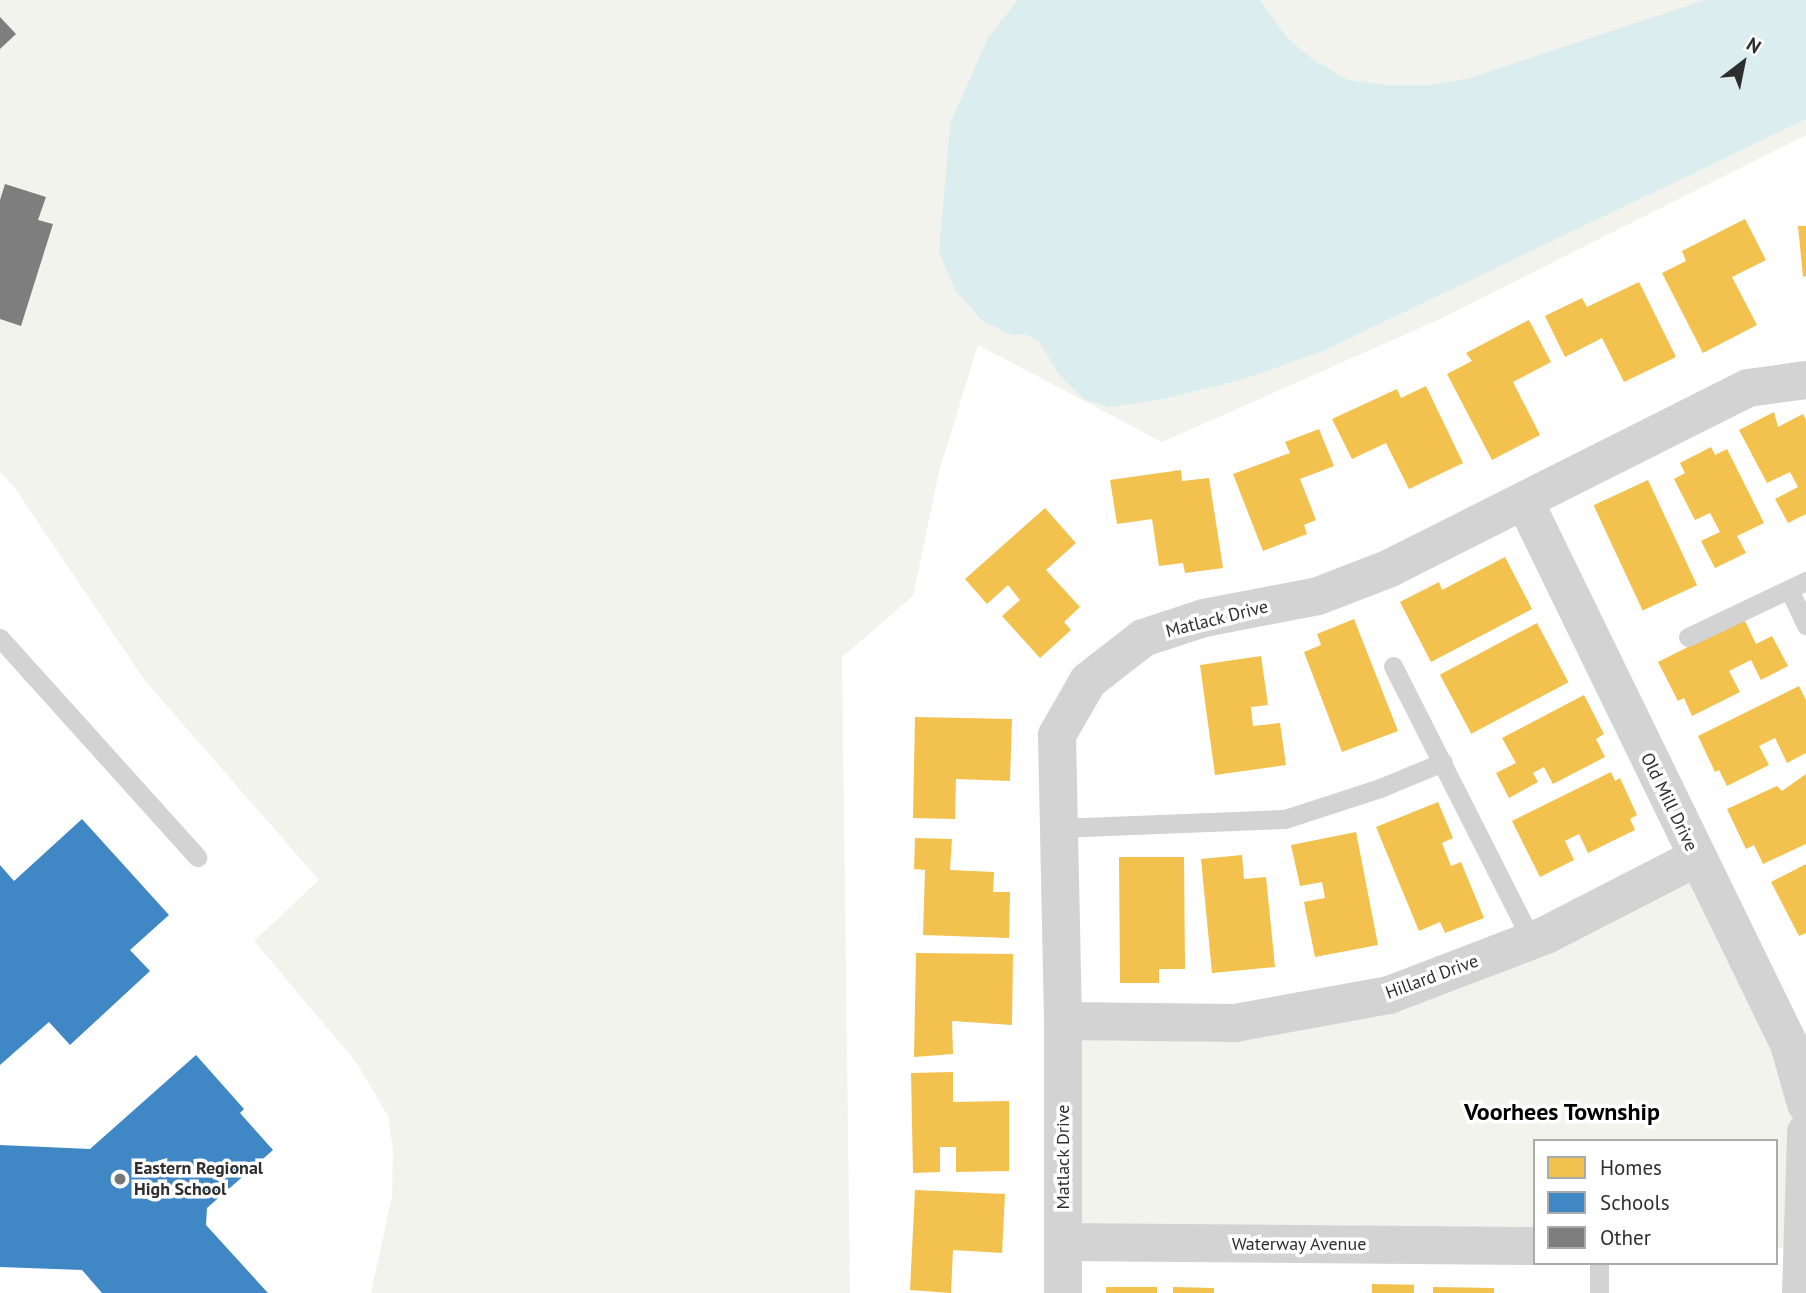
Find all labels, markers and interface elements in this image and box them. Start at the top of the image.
north arrow [1708,28,1778,98]
text: N [1742,32,1766,59]
street label: Matlack Drive [1163,596,1271,642]
street label: Old Mill Drive [1636,749,1702,855]
street label: Hillard Drive [1383,950,1481,1004]
district label: Voorhees Township [1464,1098,1660,1126]
street label: Matlack Drive [1052,1104,1074,1210]
legend [1533,1139,1778,1265]
text: Homes [1600,1154,1662,1181]
place label: Eastern Regional High School [134,1158,263,1200]
marker: Eastern Regional High School [112,1171,128,1187]
text: Schools [1600,1189,1670,1216]
text: Other [1600,1224,1651,1251]
street label: Waterway Avenue [1231,1233,1367,1255]

